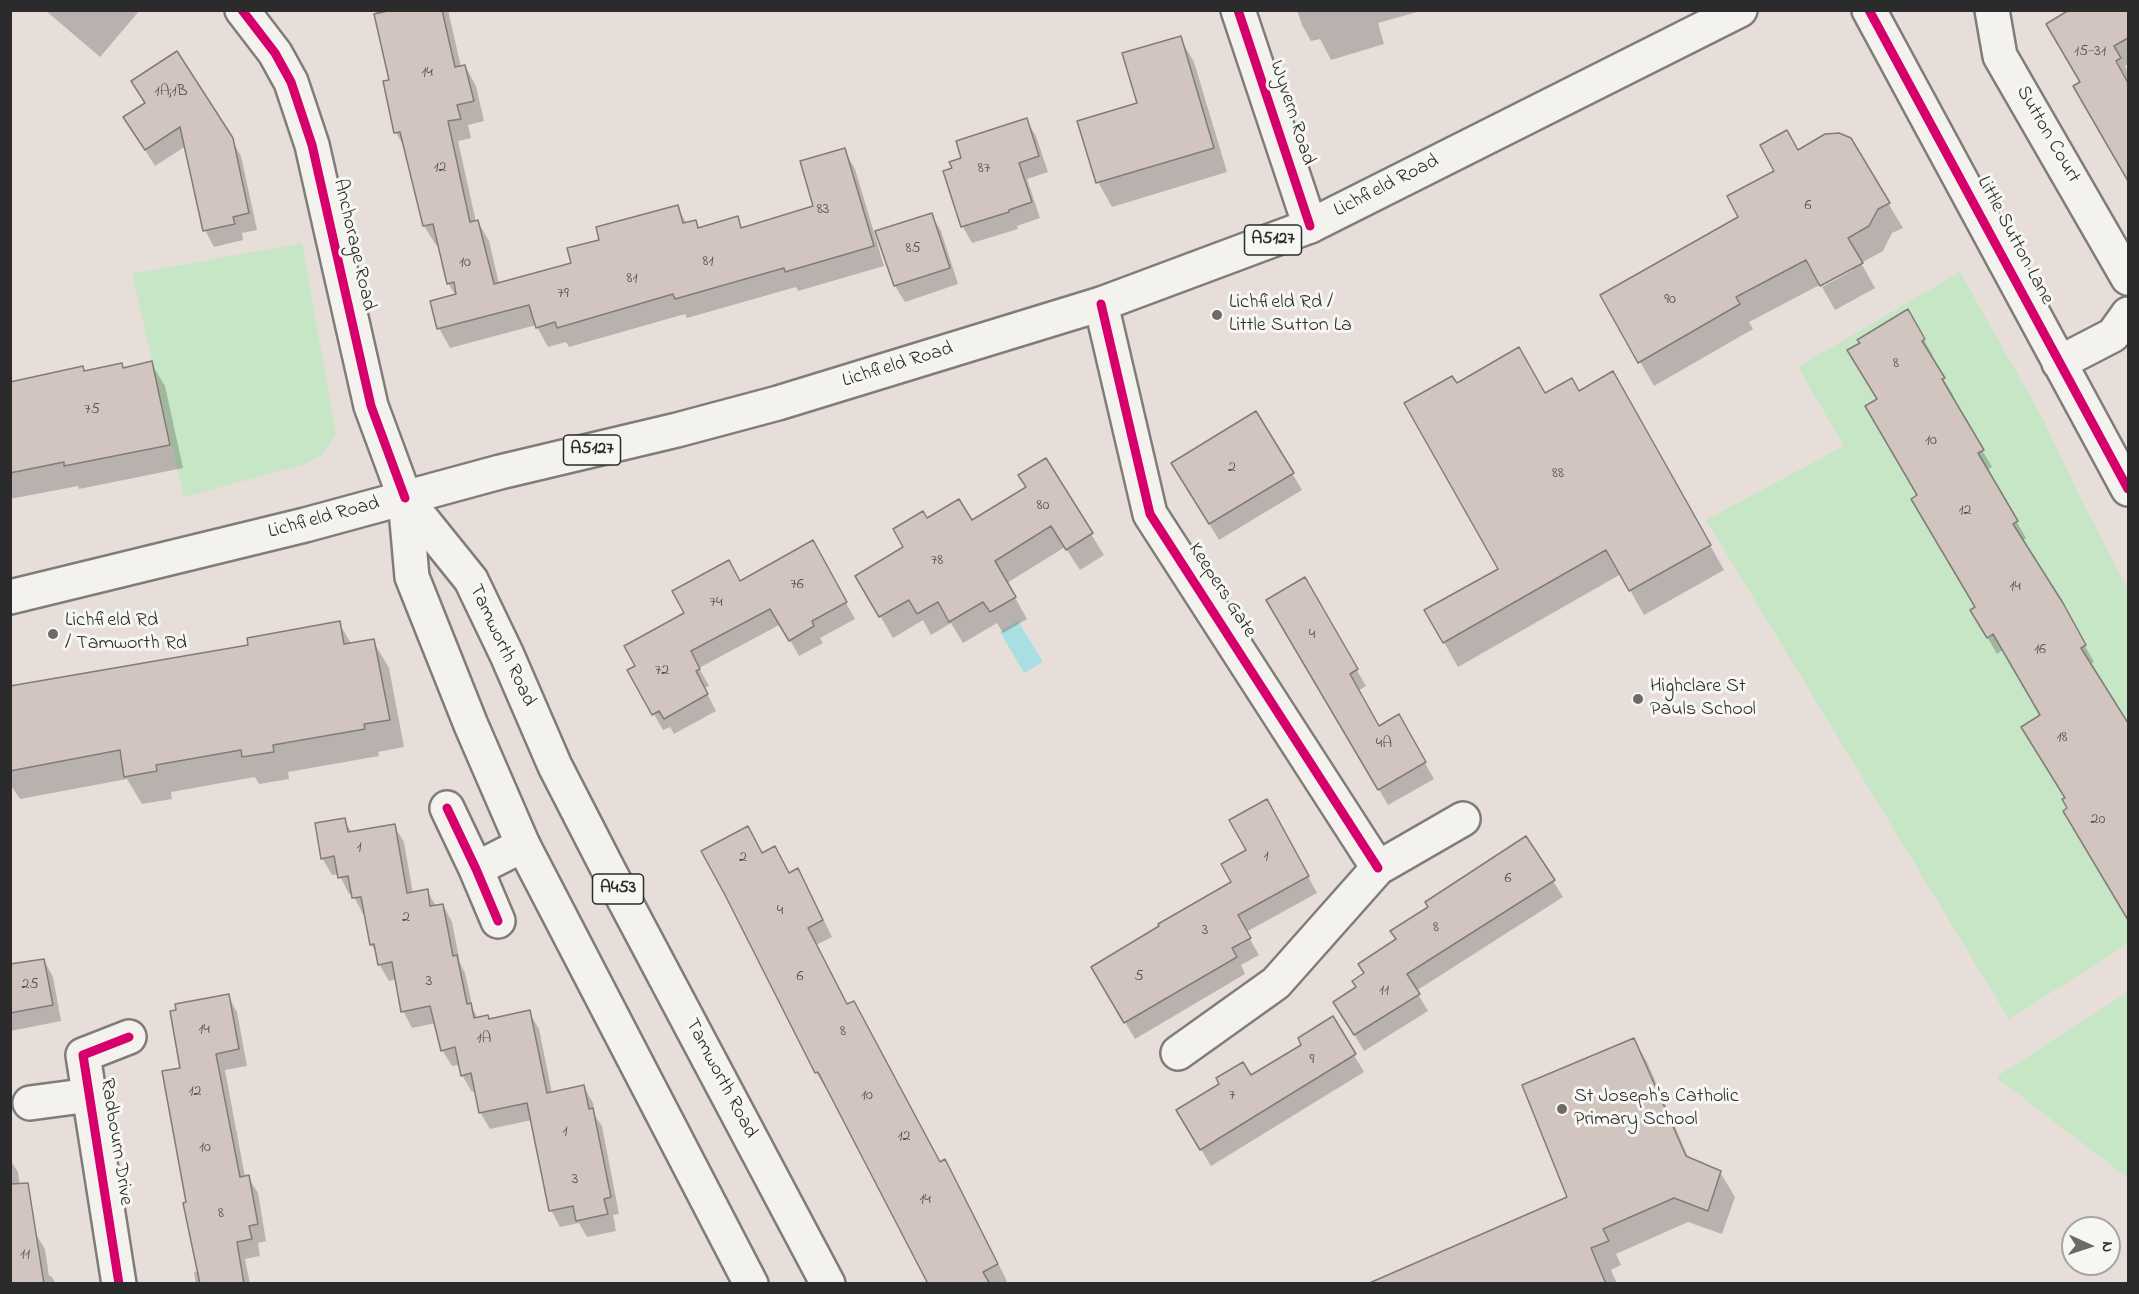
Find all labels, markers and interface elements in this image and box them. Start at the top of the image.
house number: 15-31 [2074,42,2106,62]
street label: Wyvern Road [1263,58,1319,168]
house number: 14 [421,63,433,83]
house number: 1A;1B [155,82,187,102]
street label: Sutton Court [2009,82,2085,188]
street label: Lichfield Road [1331,150,1443,224]
house number: 12 [433,158,447,178]
house number: 87 [978,159,990,179]
street label: Little Sutton Lane [1970,173,2058,309]
street label: Anchorage Road [326,177,380,313]
house number: 6 [1804,196,1812,216]
house number: 83 [817,200,829,220]
road number: A5127 [1244,225,1302,255]
house number: 85 [905,239,921,259]
house number: 81 [702,252,714,272]
house number: 10 [459,253,471,273]
house number: 81 [626,269,638,289]
house number: 79 [557,284,569,304]
house number: 90 [1664,290,1676,310]
place label: Lichfield Rd / Little Sutton La [1229,292,1352,339]
marker: Lichfield Rd / Little Sutton La [1210,308,1224,322]
street label: Lichfield Road [840,338,956,394]
house number: 8 [1893,354,1899,374]
house number: 75 [84,400,100,420]
house number: 10 [1925,431,1937,451]
road number: A5127 [564,435,620,465]
house number: 2 [1228,458,1236,478]
house number: 88 [1552,464,1564,484]
street label: Lichfield Road [266,493,382,545]
house number: 80 [1037,496,1049,516]
house number: 12 [1958,501,1972,521]
street label: Keepers Gate [1182,539,1260,643]
house number: 78 [931,551,943,571]
house number: 76 [790,575,804,595]
house number: 14 [2009,577,2021,597]
street label: Tamworth Road [462,581,540,711]
house number: 74 [709,593,723,613]
place label: Lichfield Rd / Tamworth Rd [65,610,187,657]
house number: 4 [1309,625,1315,645]
marker: Lichfield Rd / Tamworth Rd [46,627,60,641]
house number: 16 [2034,640,2046,660]
house number: 72 [655,661,669,681]
place label: Highclare St Pauls School [1650,676,1756,723]
marker: Highclare St Pauls School [1631,692,1645,706]
house number: 18 [2056,728,2068,748]
house number: 4A [1376,734,1392,754]
house number: 20 [2091,810,2105,830]
house number: 1 [356,838,362,858]
house number: 1 [1263,847,1269,867]
house number: 2 [739,848,747,868]
house number: 6 [1504,869,1512,889]
road number: A453 [592,874,644,904]
house number: 4 [777,901,783,921]
house number: 2 [402,908,410,928]
house number: 8 [1433,918,1439,938]
house number: 3 [1202,921,1208,941]
house number: 6 [796,967,804,987]
house number: 5 [1134,967,1144,987]
house number: 3 [426,972,432,992]
house number: 25 [21,975,39,995]
house number: 11 [1379,981,1389,1001]
street label: Tamworth Road [678,1015,762,1143]
house number: 14 [198,1020,210,1040]
house number: 8 [840,1022,846,1042]
house number: 1A [477,1029,491,1049]
house number: 9 [1310,1050,1314,1070]
street label: Radbourn Drive [93,1077,137,1207]
house number: 12 [188,1082,202,1102]
house number: 10 [861,1086,873,1106]
house number: 7 [1229,1086,1235,1106]
place label: St Joseph's Catholic Primary School [1574,1086,1739,1133]
marker: St Joseph's Catholic Primary School [1555,1102,1569,1116]
house number: 1 [562,1122,568,1142]
house number: 12 [897,1127,911,1147]
house number: 10 [199,1138,211,1158]
house number: 3 [572,1170,578,1190]
house number: 14 [919,1190,931,1210]
house number: 8 [218,1204,224,1224]
north arrow [2061,1216,2121,1276]
text: N [2095,1241,2119,1253]
house number: 11 [20,1245,30,1265]

